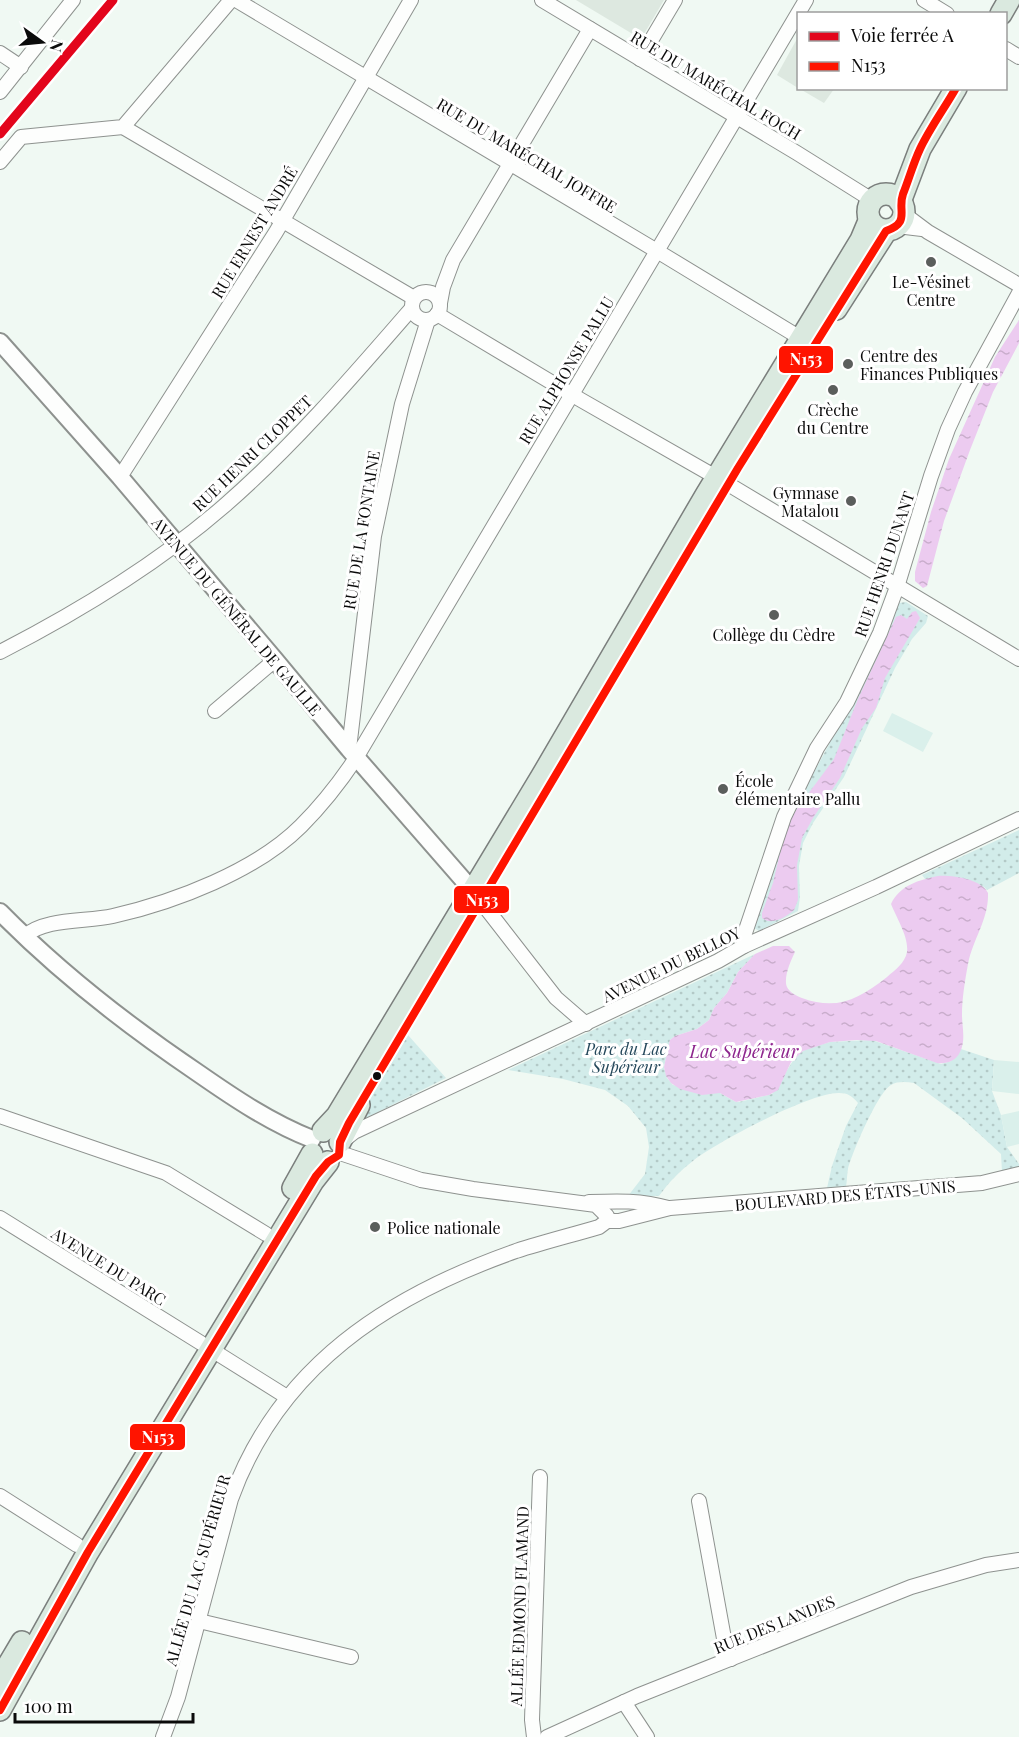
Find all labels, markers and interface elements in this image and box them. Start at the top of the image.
north arrow [12,12,72,72]
legend [797,12,1007,90]
text: Voie ferrée A [850,23,955,47]
street label: RUE DU MARÉCHAL FOCH [627,26,805,144]
text: N [45,38,69,55]
text: N153 [851,53,886,77]
street label: RUE DU MARÉCHAL JOFFRE [433,93,621,217]
street label: RUE ERNEST ANDRÉ [206,162,302,302]
marker: Le-Vésinet Centre [924,255,938,269]
place label: Le-Vésinet Centre [892,271,970,310]
street label: RUE ALPHONSE PALLU [514,292,618,448]
line badge: N153 [778,345,834,374]
place label: Centre des Finances Publiques [860,345,998,384]
text: N153 [790,348,823,369]
marker: Centre des Finances Publiques [841,357,855,371]
marker: Crèche du Centre [826,383,840,397]
street label: RUE HENRI CLOPPET [188,390,316,516]
place label: Crèche du Centre [797,399,869,438]
street label: RUE DE LA FONTAINE [338,449,384,611]
place label: Gymnase Matalou [773,482,839,521]
street label: RUE HENRI DUNANT [849,488,919,639]
marker: Gymnase Matalou [844,494,858,508]
street label: AVENUE DU GÉNÉRAL DE GAULLE [147,512,326,720]
marker: Collège du Cèdre [767,608,781,622]
place label: Collège du Cèdre [713,624,835,645]
place label: École élémentaire Pallu [735,770,860,809]
marker: École élémentaire Pallu [716,782,730,796]
line badge: N153 [453,885,510,914]
text: N153 [466,889,499,910]
street label: AVENUE DU BELLOY [598,921,744,1007]
park label: Parc du Lac Supérieur [584,1038,667,1077]
water label: Lac Supérieur [689,1039,800,1063]
unlabelled marker [371,1070,383,1082]
street label: BOULEVARD DES ÉTATS-UNIS [734,1175,956,1215]
place label: Police nationale [387,1217,501,1238]
marker: Police nationale [368,1220,382,1234]
street label: AVENUE DU PARC [47,1222,170,1310]
line badge: N153 [129,1423,186,1451]
text: N153 [142,1426,175,1447]
street label: ALLÉE DU LAC SUPÉRIEUR [159,1471,235,1669]
street label: ALLÉE EDMOND FLAMAND [505,1505,533,1708]
street label: RUE DES LANDES [710,1590,838,1658]
scale bar [15,1686,194,1724]
text: 100 m [24,1694,73,1718]

